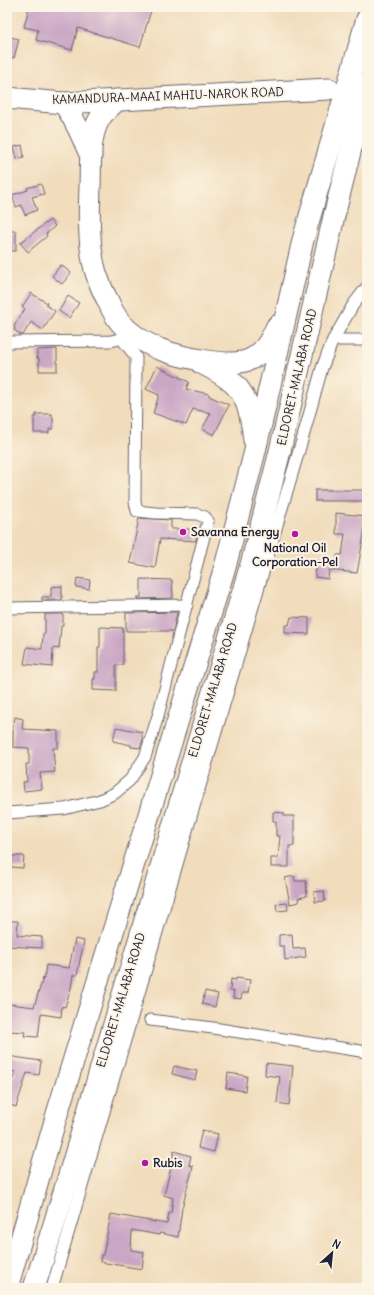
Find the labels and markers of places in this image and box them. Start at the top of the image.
place label: Savanna Energy [191,524,280,540]
marker: Savanna Energy [178,527,188,537]
marker: National Oil Corporation-Pel [290,529,300,539]
place label: National Oil Corporation-Pel [252,540,338,570]
place label: Rubis [153,1155,183,1170]
marker: Rubis [140,1158,150,1168]

